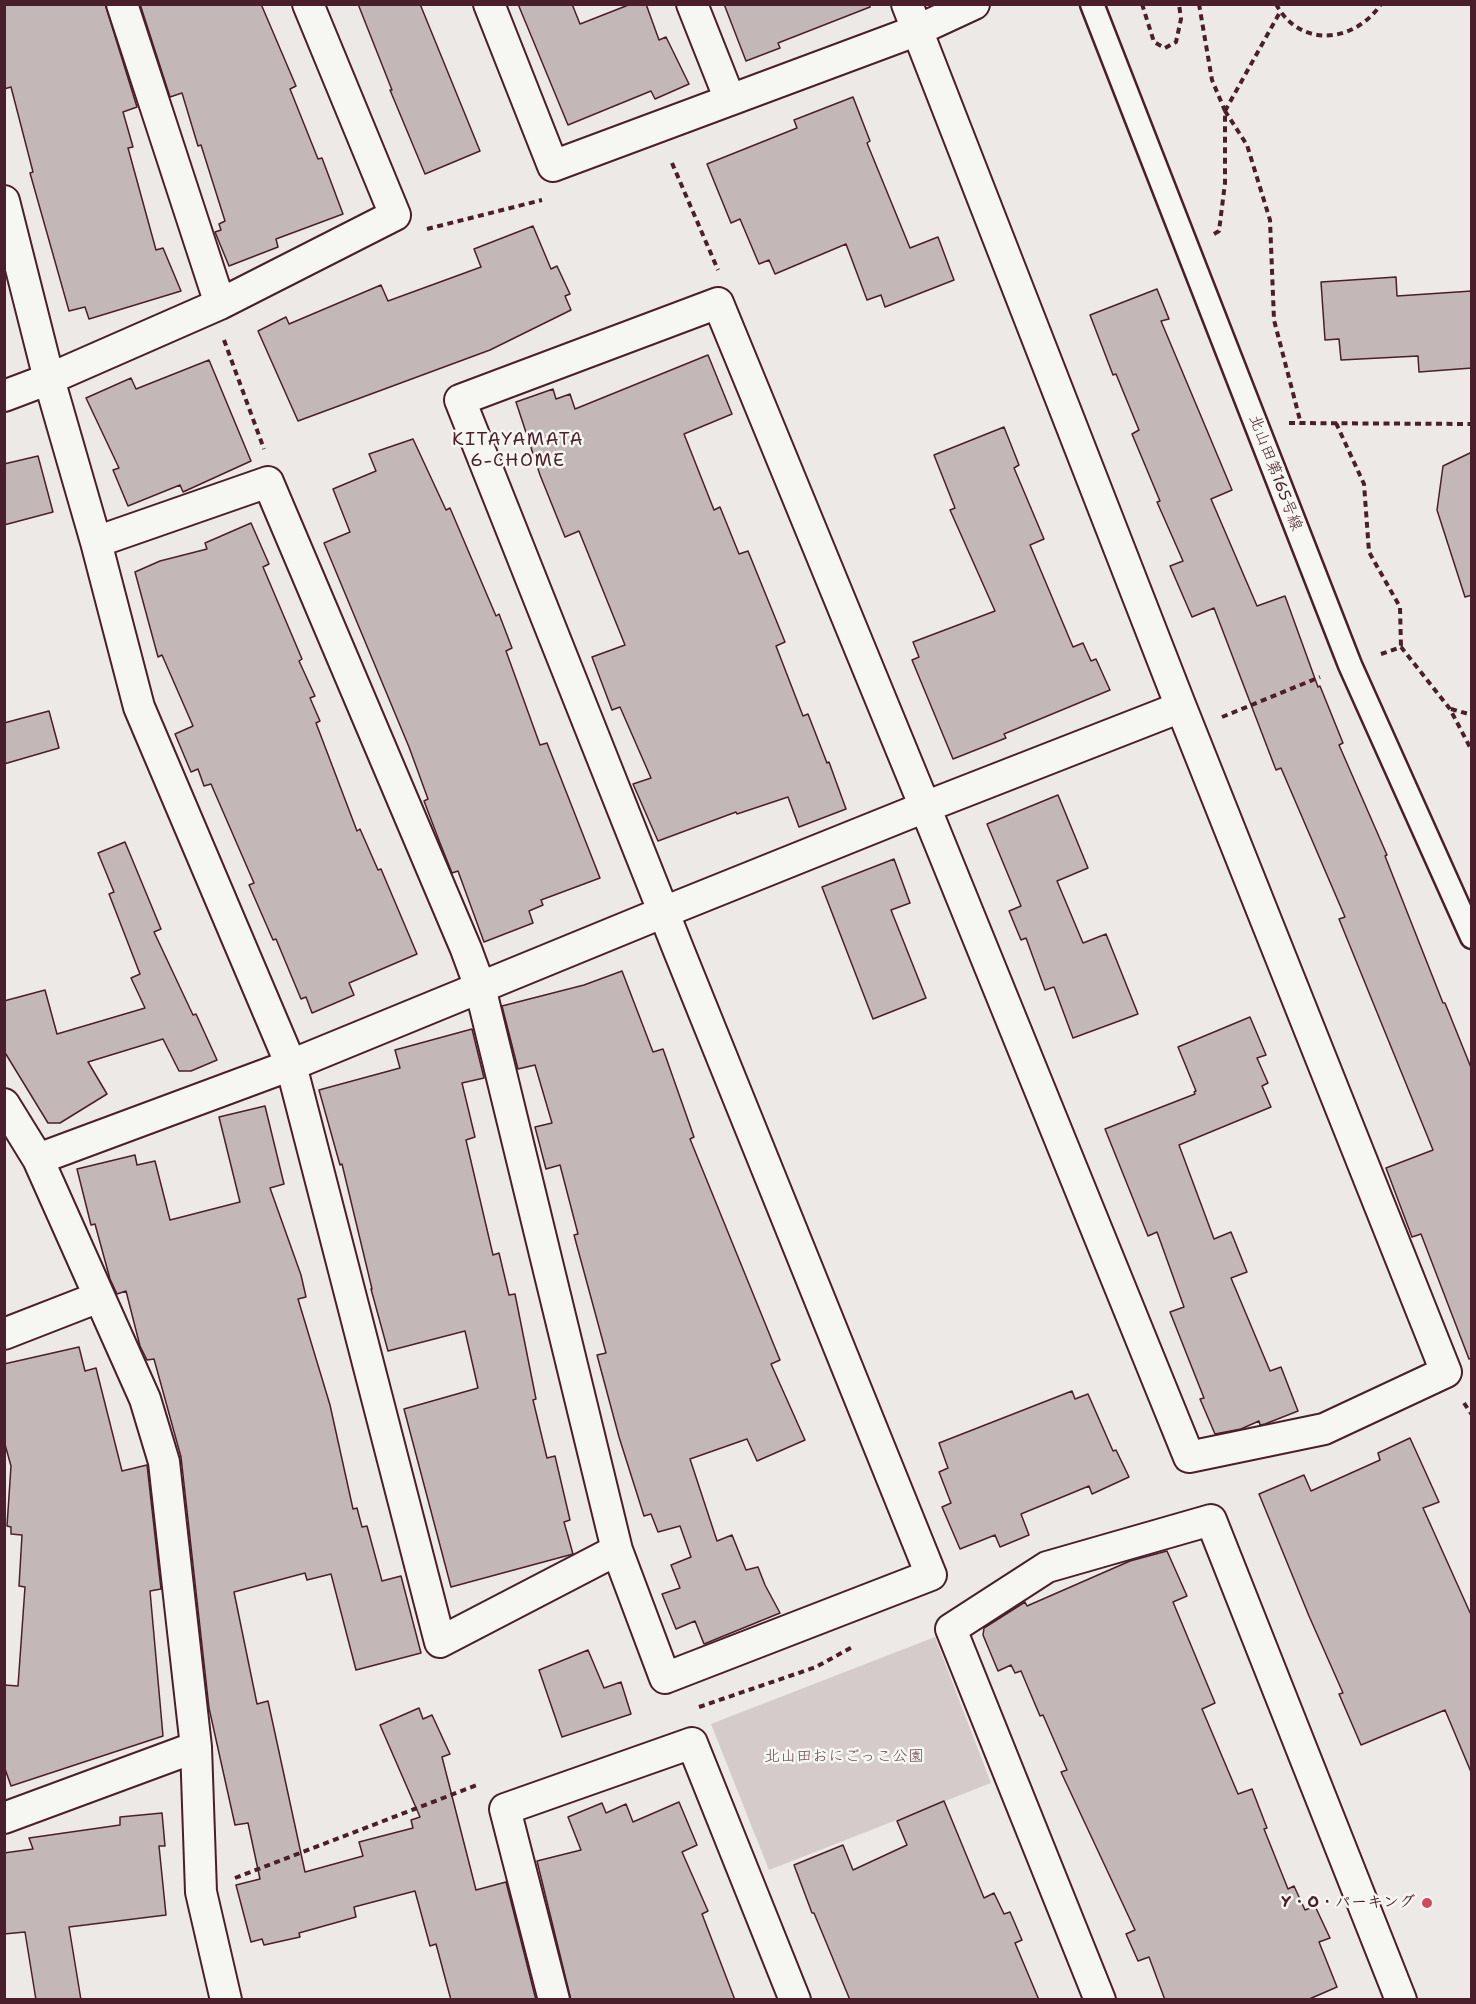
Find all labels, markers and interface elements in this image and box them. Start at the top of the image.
street label: 北山田第165号線 [1244,412,1306,534]
district label: KITAYAMATA 6-CHOME [452,429,584,472]
park label: 北山田おにごっこ公園 [764,1747,924,1767]
place label: Y・O・パーキング [1281,1893,1415,1913]
marker: Y・O・パーキング [1420,1896,1434,1910]

